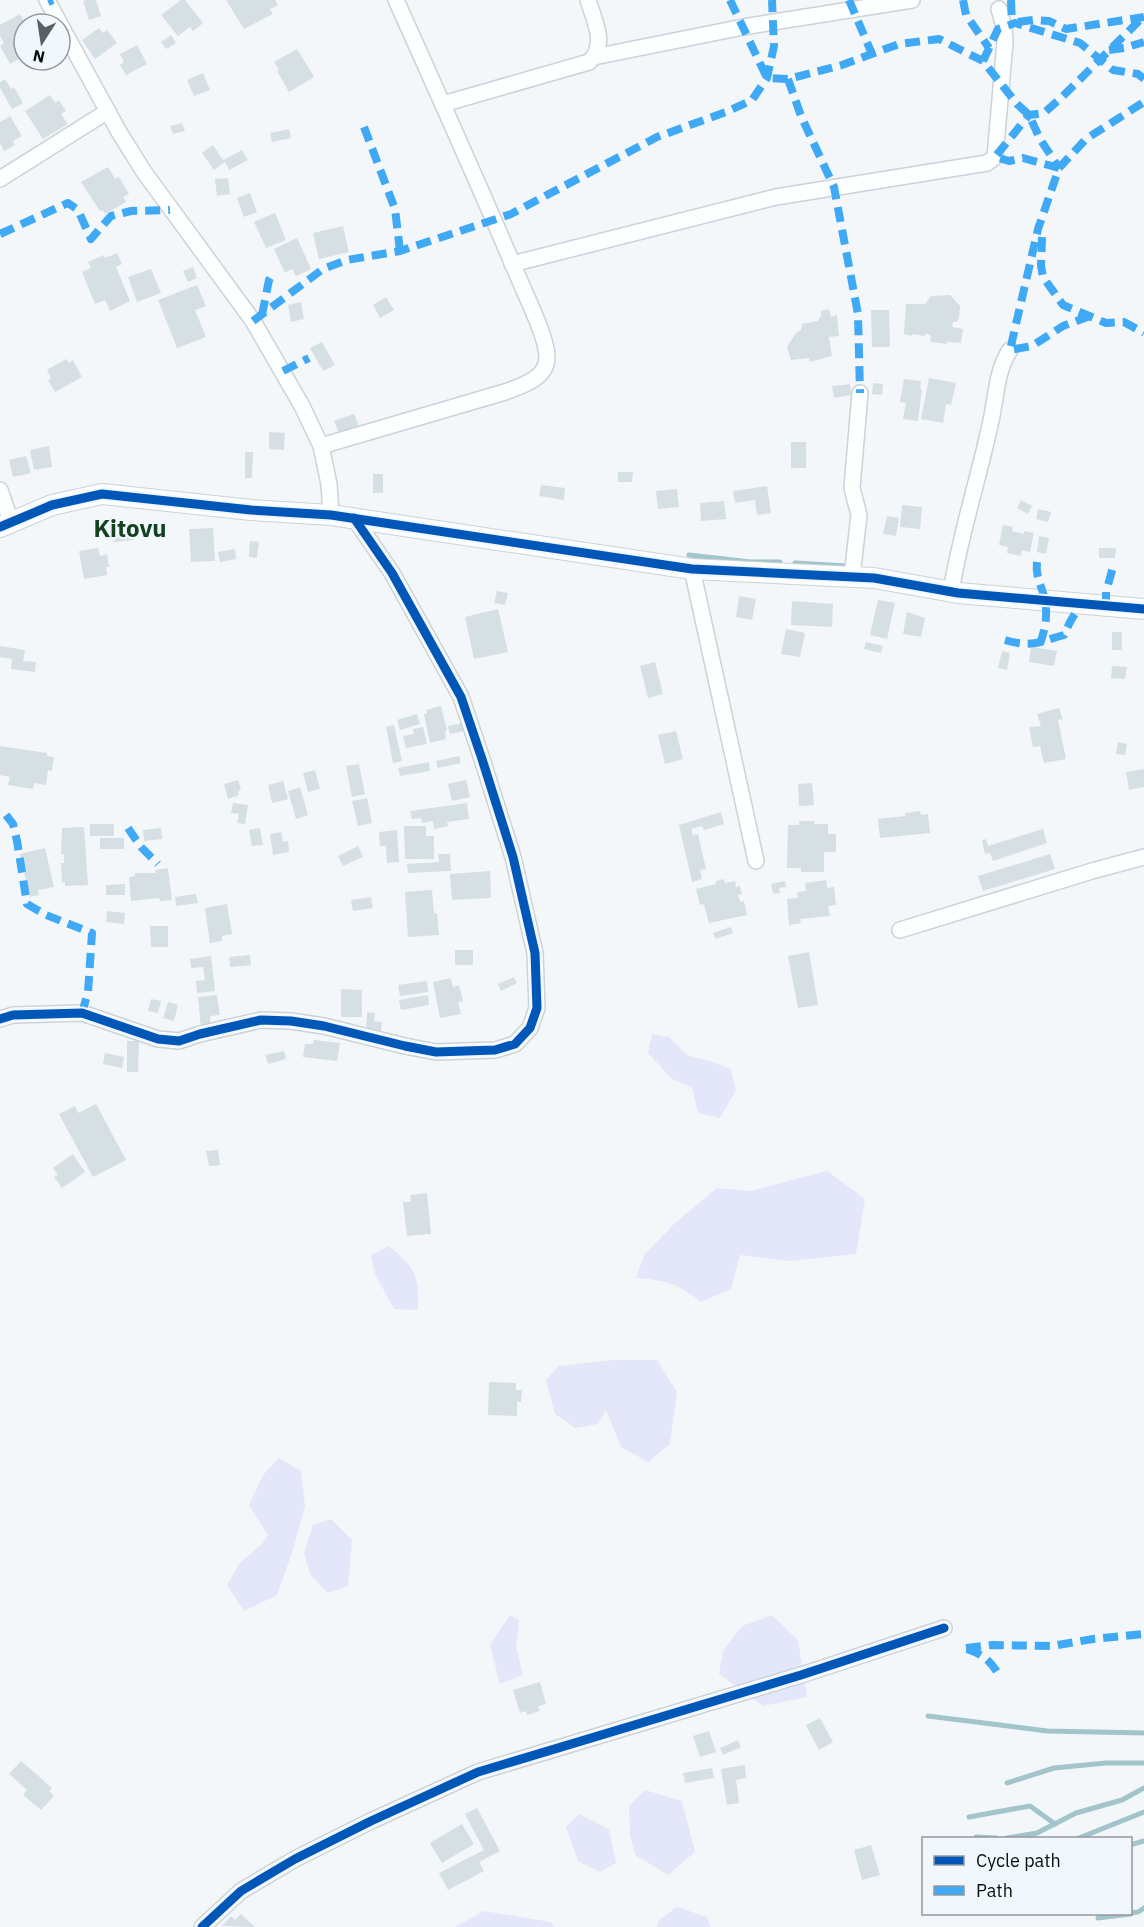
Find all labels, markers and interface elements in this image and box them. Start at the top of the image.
north arrow [12,12,72,72]
text: N [31,46,47,68]
district label: Kitovu [93,512,167,544]
legend [922,1837,1132,1915]
text: Cycle path [976,1849,1061,1872]
text: Path [976,1879,1013,1902]

